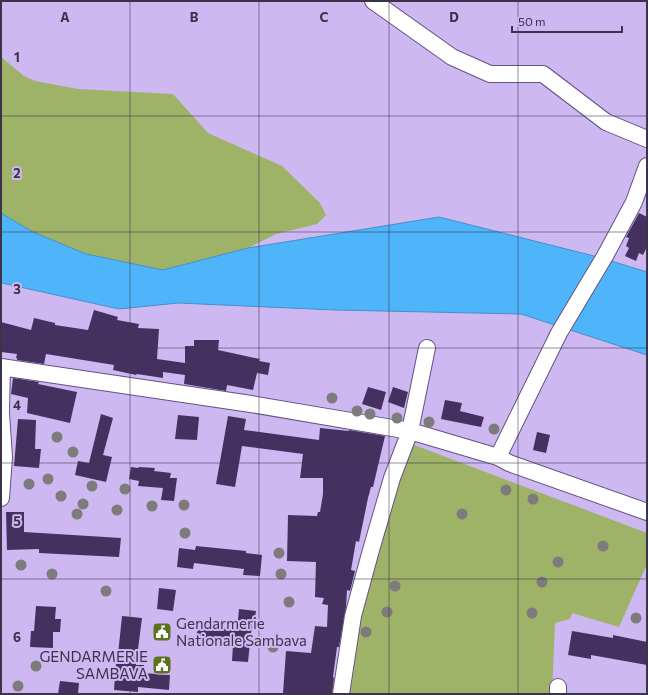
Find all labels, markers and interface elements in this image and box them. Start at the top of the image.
scale bar [512,8,622,34]
text: A [60,9,70,25]
text: B [190,9,199,25]
text: C [320,9,329,25]
text: D [449,9,459,25]
text: 50 m [518,14,546,28]
text: 1 [14,49,20,65]
text: 2 [13,165,21,181]
text: 3 [13,281,21,297]
text: 4 [13,397,21,413]
text: 5 [13,513,21,529]
place label: Gendarmerie Nationale Sambava [176,614,307,649]
public building icon: Gendarmerie Nationale Sambava [151,621,173,643]
text: 6 [13,629,21,645]
place label: GENDARMERIE SAMBAVA [39,647,148,682]
public building icon: GENDARMERIE SAMBAVA [151,654,173,676]

